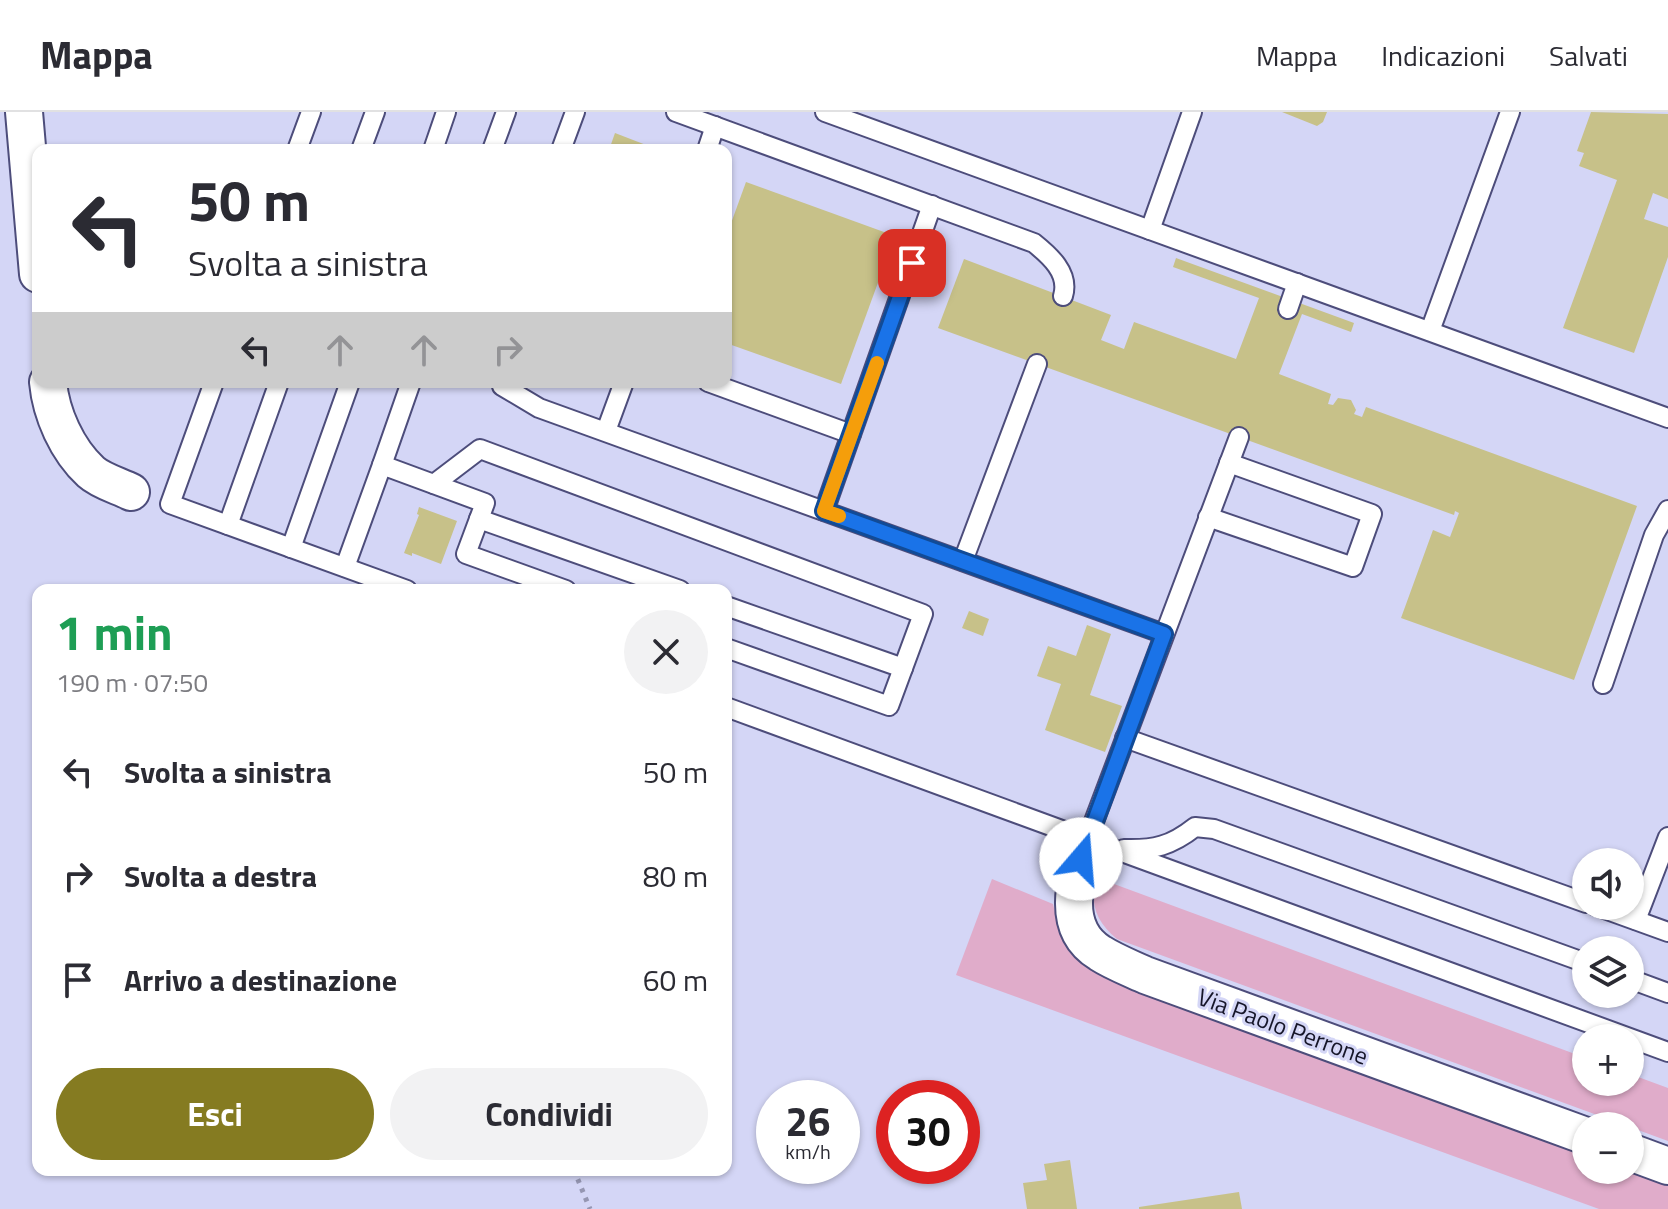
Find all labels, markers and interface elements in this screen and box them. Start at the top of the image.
text: Mappa [40,26,153,84]
text: Mappa [1256,34,1337,77]
text: Indicazioni [1381,34,1505,77]
text: Salvati [1549,34,1628,77]
text: 50 m [188,158,310,243]
icon: left [56,176,160,280]
pin [878,229,946,297]
text: Svolta a sinistra [188,235,428,290]
icon: arrive [890,241,934,285]
icon: left [234,328,278,372]
icon: ahead [318,328,362,372]
icon: ahead [402,328,446,372]
icon: right [486,328,530,372]
text: 1 min [56,596,173,669]
button: close [624,610,708,694]
text: 190 m · 07:50 [56,663,208,702]
text: Svolta a sinistra [124,749,332,795]
text: 50 m [643,749,708,795]
icon: left [56,750,100,794]
position arrow [1039,817,1123,901]
map controls [1572,848,1644,1184]
button: sound [1572,848,1644,920]
text: Svolta a destra [124,853,317,899]
text: 80 m [643,853,708,899]
icon: right [56,854,100,898]
button: layers [1572,936,1644,1008]
text: Arrivo a destinazione [124,957,397,1003]
text: 60 m [643,957,708,1003]
icon: arrive [56,958,100,1002]
street label: Via Paolo Perrone [1193,978,1373,1074]
button: + [1572,1024,1644,1096]
button: Esci [56,1068,374,1160]
button: Condividi [390,1068,708,1160]
speed limit sign: 30 [876,1080,980,1184]
text: 26 [786,1091,830,1152]
button: − [1572,1112,1644,1184]
text: km/h [785,1136,831,1167]

